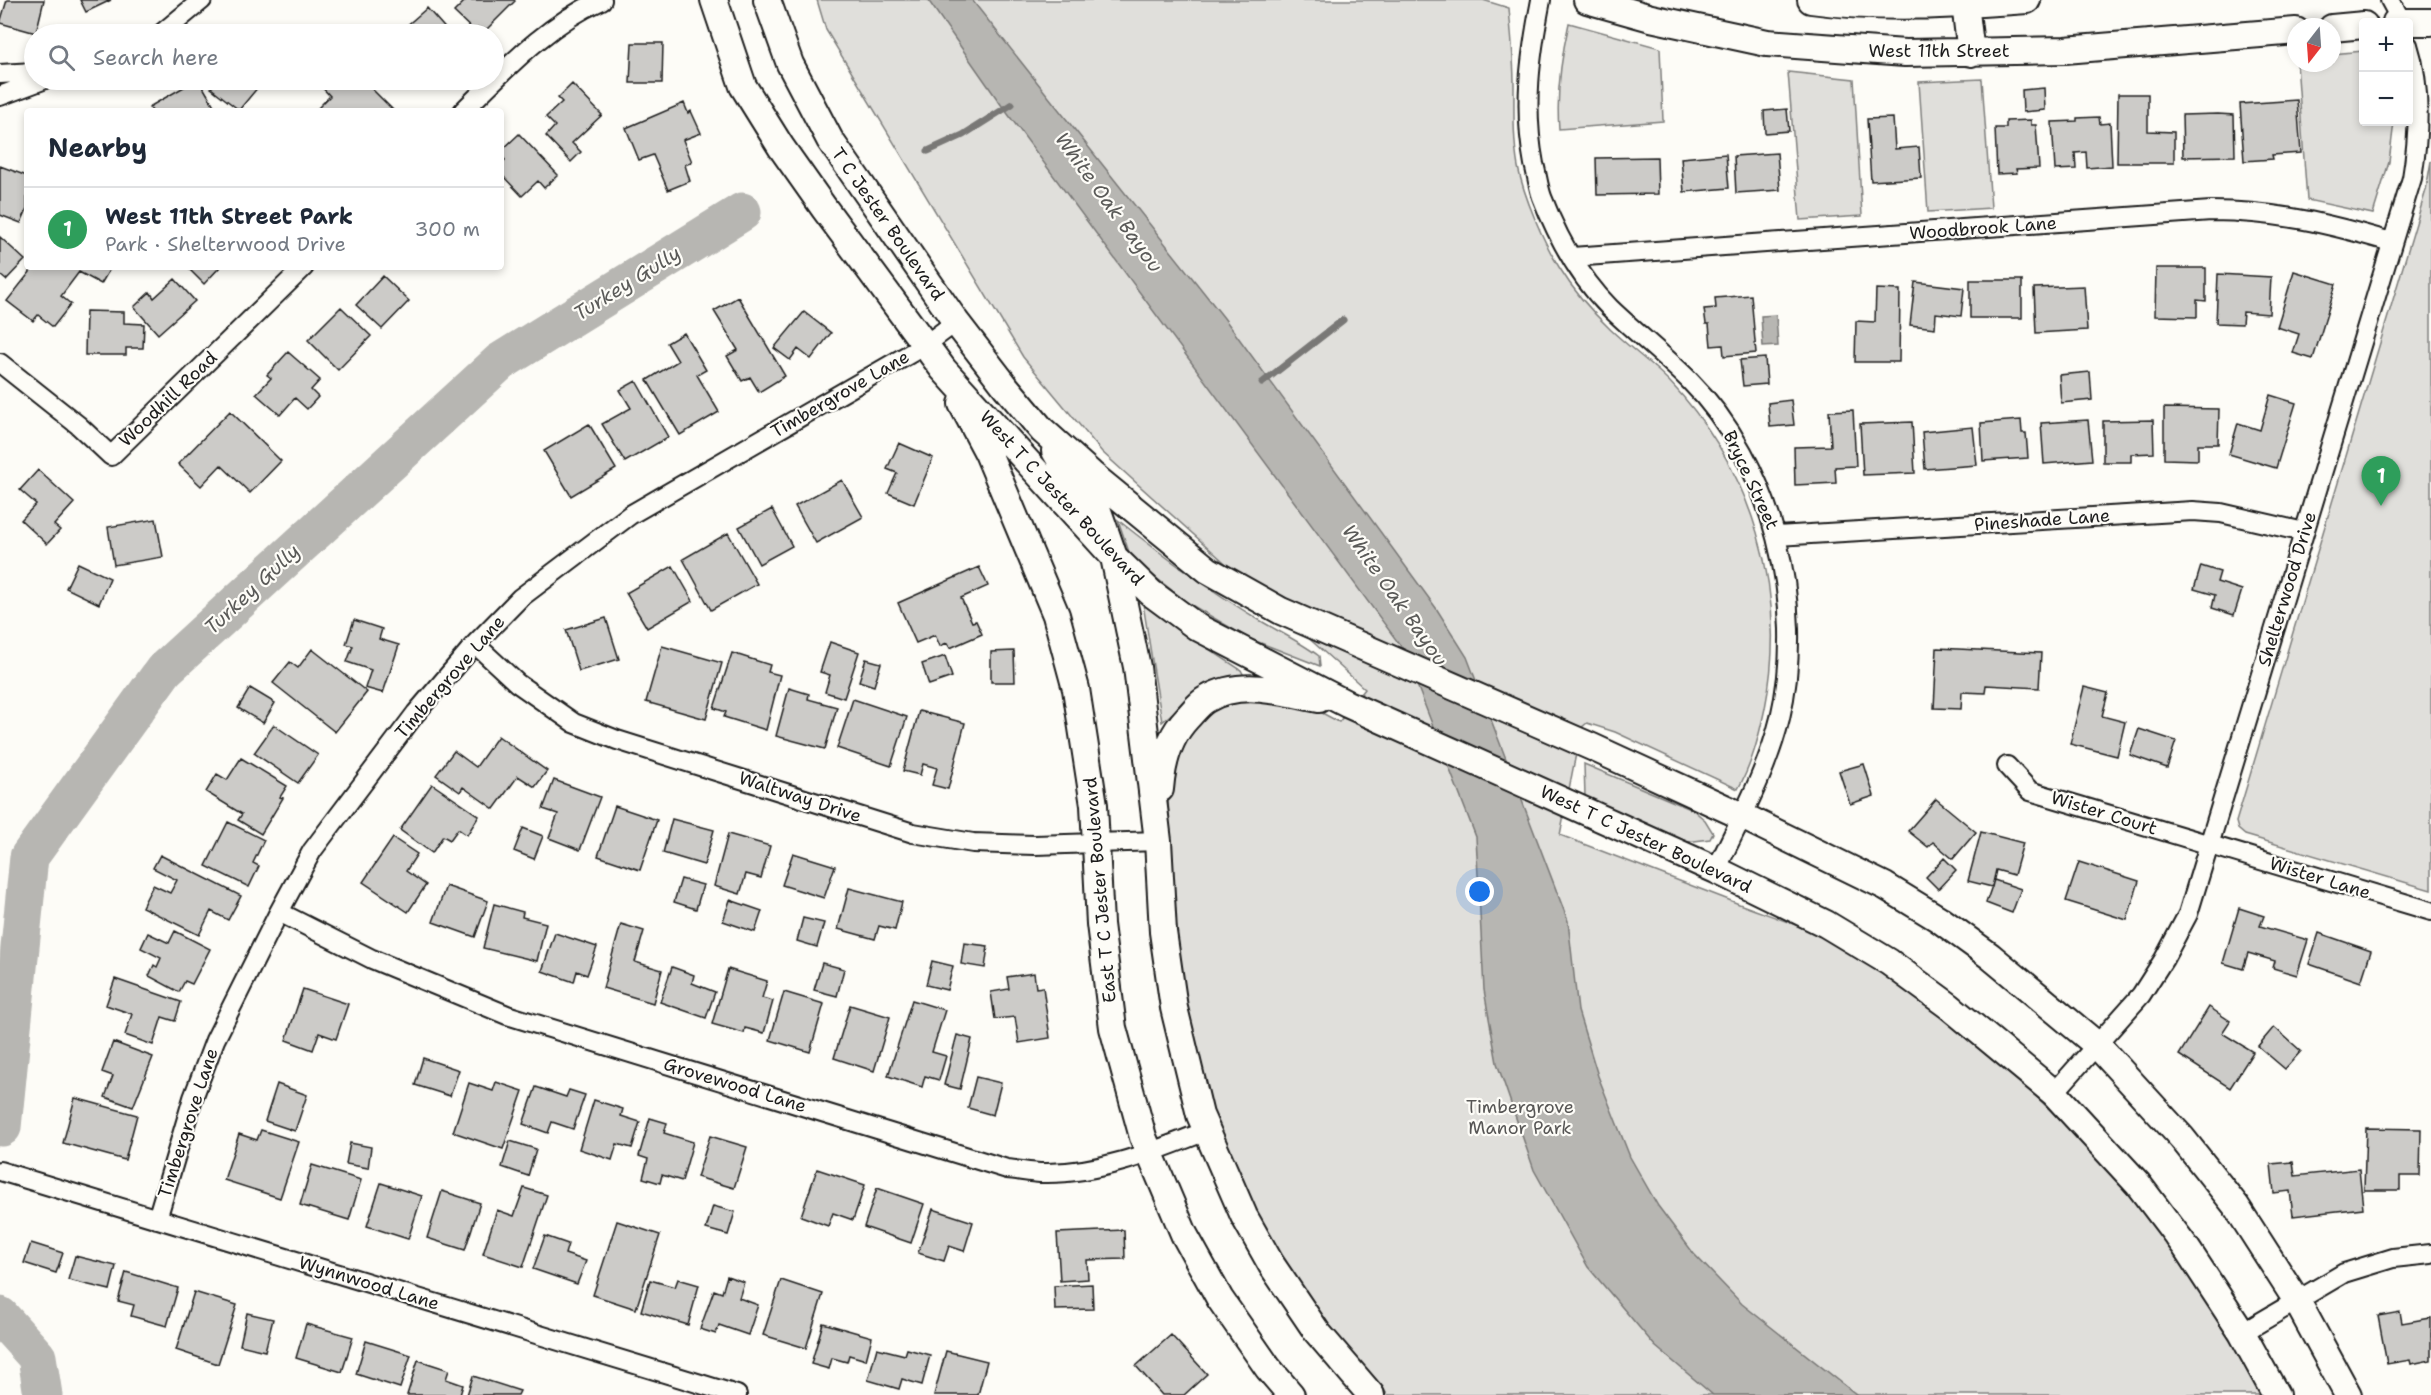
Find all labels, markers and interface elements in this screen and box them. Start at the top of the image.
north arrow [2287,18,2341,72]
map controls [2359,18,2413,126]
button: + [2359,18,2413,72]
search box [24,24,504,90]
street label: West 11th Street [1868,39,2010,63]
icon: search [45,41,78,74]
text: Search here [93,43,219,72]
button: − [2359,72,2413,126]
water label: White Oak Bayou [1049,127,1169,277]
text: Nearby [48,130,147,165]
street label: T C Jester Boulevard [826,143,950,305]
text: West 11th Street Park [105,202,353,231]
street label: Woodbrook Lane [1908,211,2058,245]
text: 1 [63,216,72,242]
text: 300 m [414,216,480,242]
text: Park · Shelterwood Drive [105,231,346,257]
water label: Turkey Gully [569,240,685,326]
street label: Timbergrove Lane [766,345,914,443]
street label: Woodhill Road [114,346,222,452]
street label: West T C Jester Boulevard [974,405,1150,591]
street label: Bryce Street [1718,427,1784,534]
pin: 1 [2362,456,2400,506]
street label: Pineshade Lane [1973,503,2111,537]
street label: Shelterwood Drive [2252,509,2322,669]
water label: White Oak Bayou [1336,519,1454,671]
water label: Turkey Gully [199,538,305,640]
street label: Timbergrove Lane [390,610,510,744]
street label: Waltway Drive [736,766,864,828]
street label: East T C Jester Boulevard [1078,776,1122,1004]
street label: West T C Jester Boulevard [1536,779,1756,899]
street label: Wister Court [2048,785,2160,841]
street label: Wister Lane [2267,851,2373,905]
your location [1465,877,1494,906]
street label: Timbergrove Lane [152,1045,224,1201]
street label: Grovewood Lane [661,1052,809,1118]
park label: Timbergrove Manor Park [1466,1095,1574,1140]
street label: Wynnwood Lane [296,1250,442,1316]

